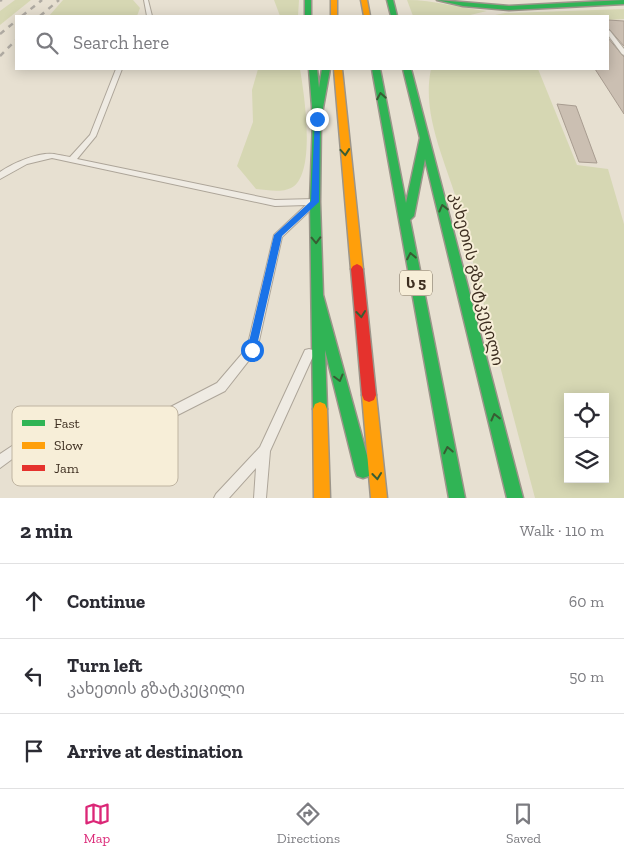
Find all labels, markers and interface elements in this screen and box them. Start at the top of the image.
search box [15,15,609,70]
icon: search [33,29,61,57]
text: Search here [73,31,169,54]
one-way arrow [377,92,387,101]
route end [306,108,329,131]
one-way arrow [339,148,350,156]
street label: კახეთის გზატკეცილი [445,190,508,368]
one-way arrow [438,204,449,213]
one-way arrow [311,236,322,244]
one-way arrow [406,252,417,261]
road number: ს 5 [400,270,432,296]
one-way arrow [355,310,366,318]
route start [241,339,264,362]
one-way arrow [333,373,344,382]
map controls [564,393,609,483]
button: locate [564,393,609,438]
legend [12,406,178,486]
one-way arrow [490,412,501,421]
text: Fast [54,415,81,432]
text: Slow [54,437,83,454]
button: layers [564,438,609,483]
one-way arrow [443,446,454,455]
text: Jam [54,460,79,477]
one-way arrow [371,472,382,480]
text: 2 min [20,518,72,543]
text: Walk · 110 m [520,521,604,540]
icon: ahead [20,587,48,615]
text: Continue [67,590,145,613]
text: 60 m [569,592,604,611]
text: Turn left [67,654,142,677]
icon: left [20,662,48,690]
text: 50 m [569,667,604,686]
text: კახეთის გზატკეცილი [67,679,245,698]
icon: arrive [20,737,48,765]
text: Arrive at destination [67,740,243,763]
tab: Map [83,800,111,847]
tab: Directions [277,800,340,847]
tab: Saved [506,800,541,847]

